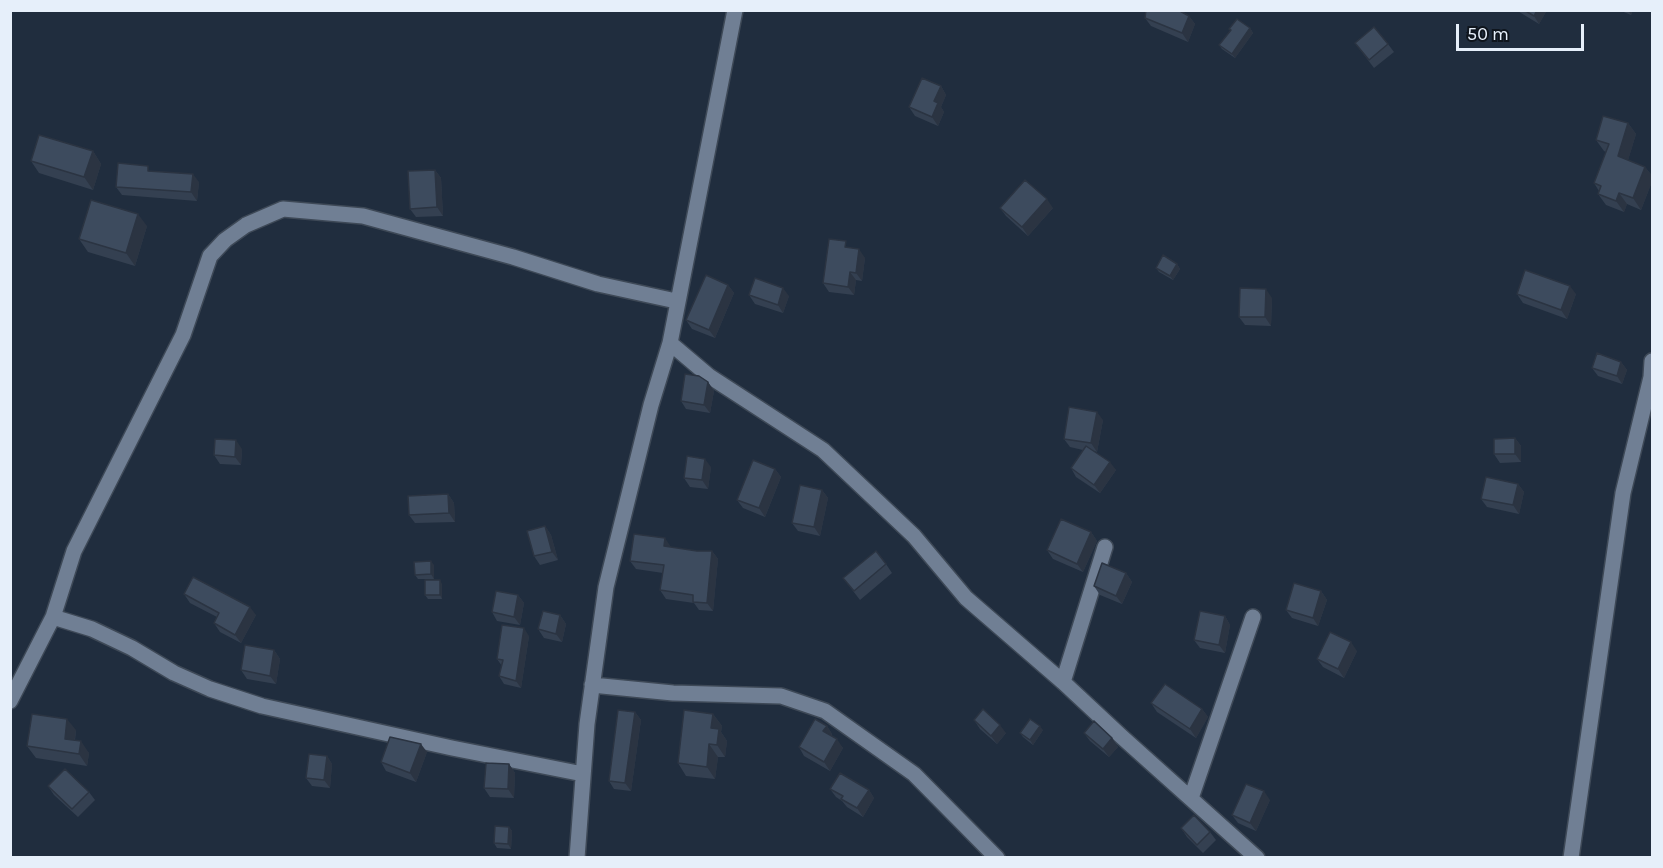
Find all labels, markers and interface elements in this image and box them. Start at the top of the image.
scale bar [1459,12,1586,50]
text: 50 m [1467,23,1509,45]

